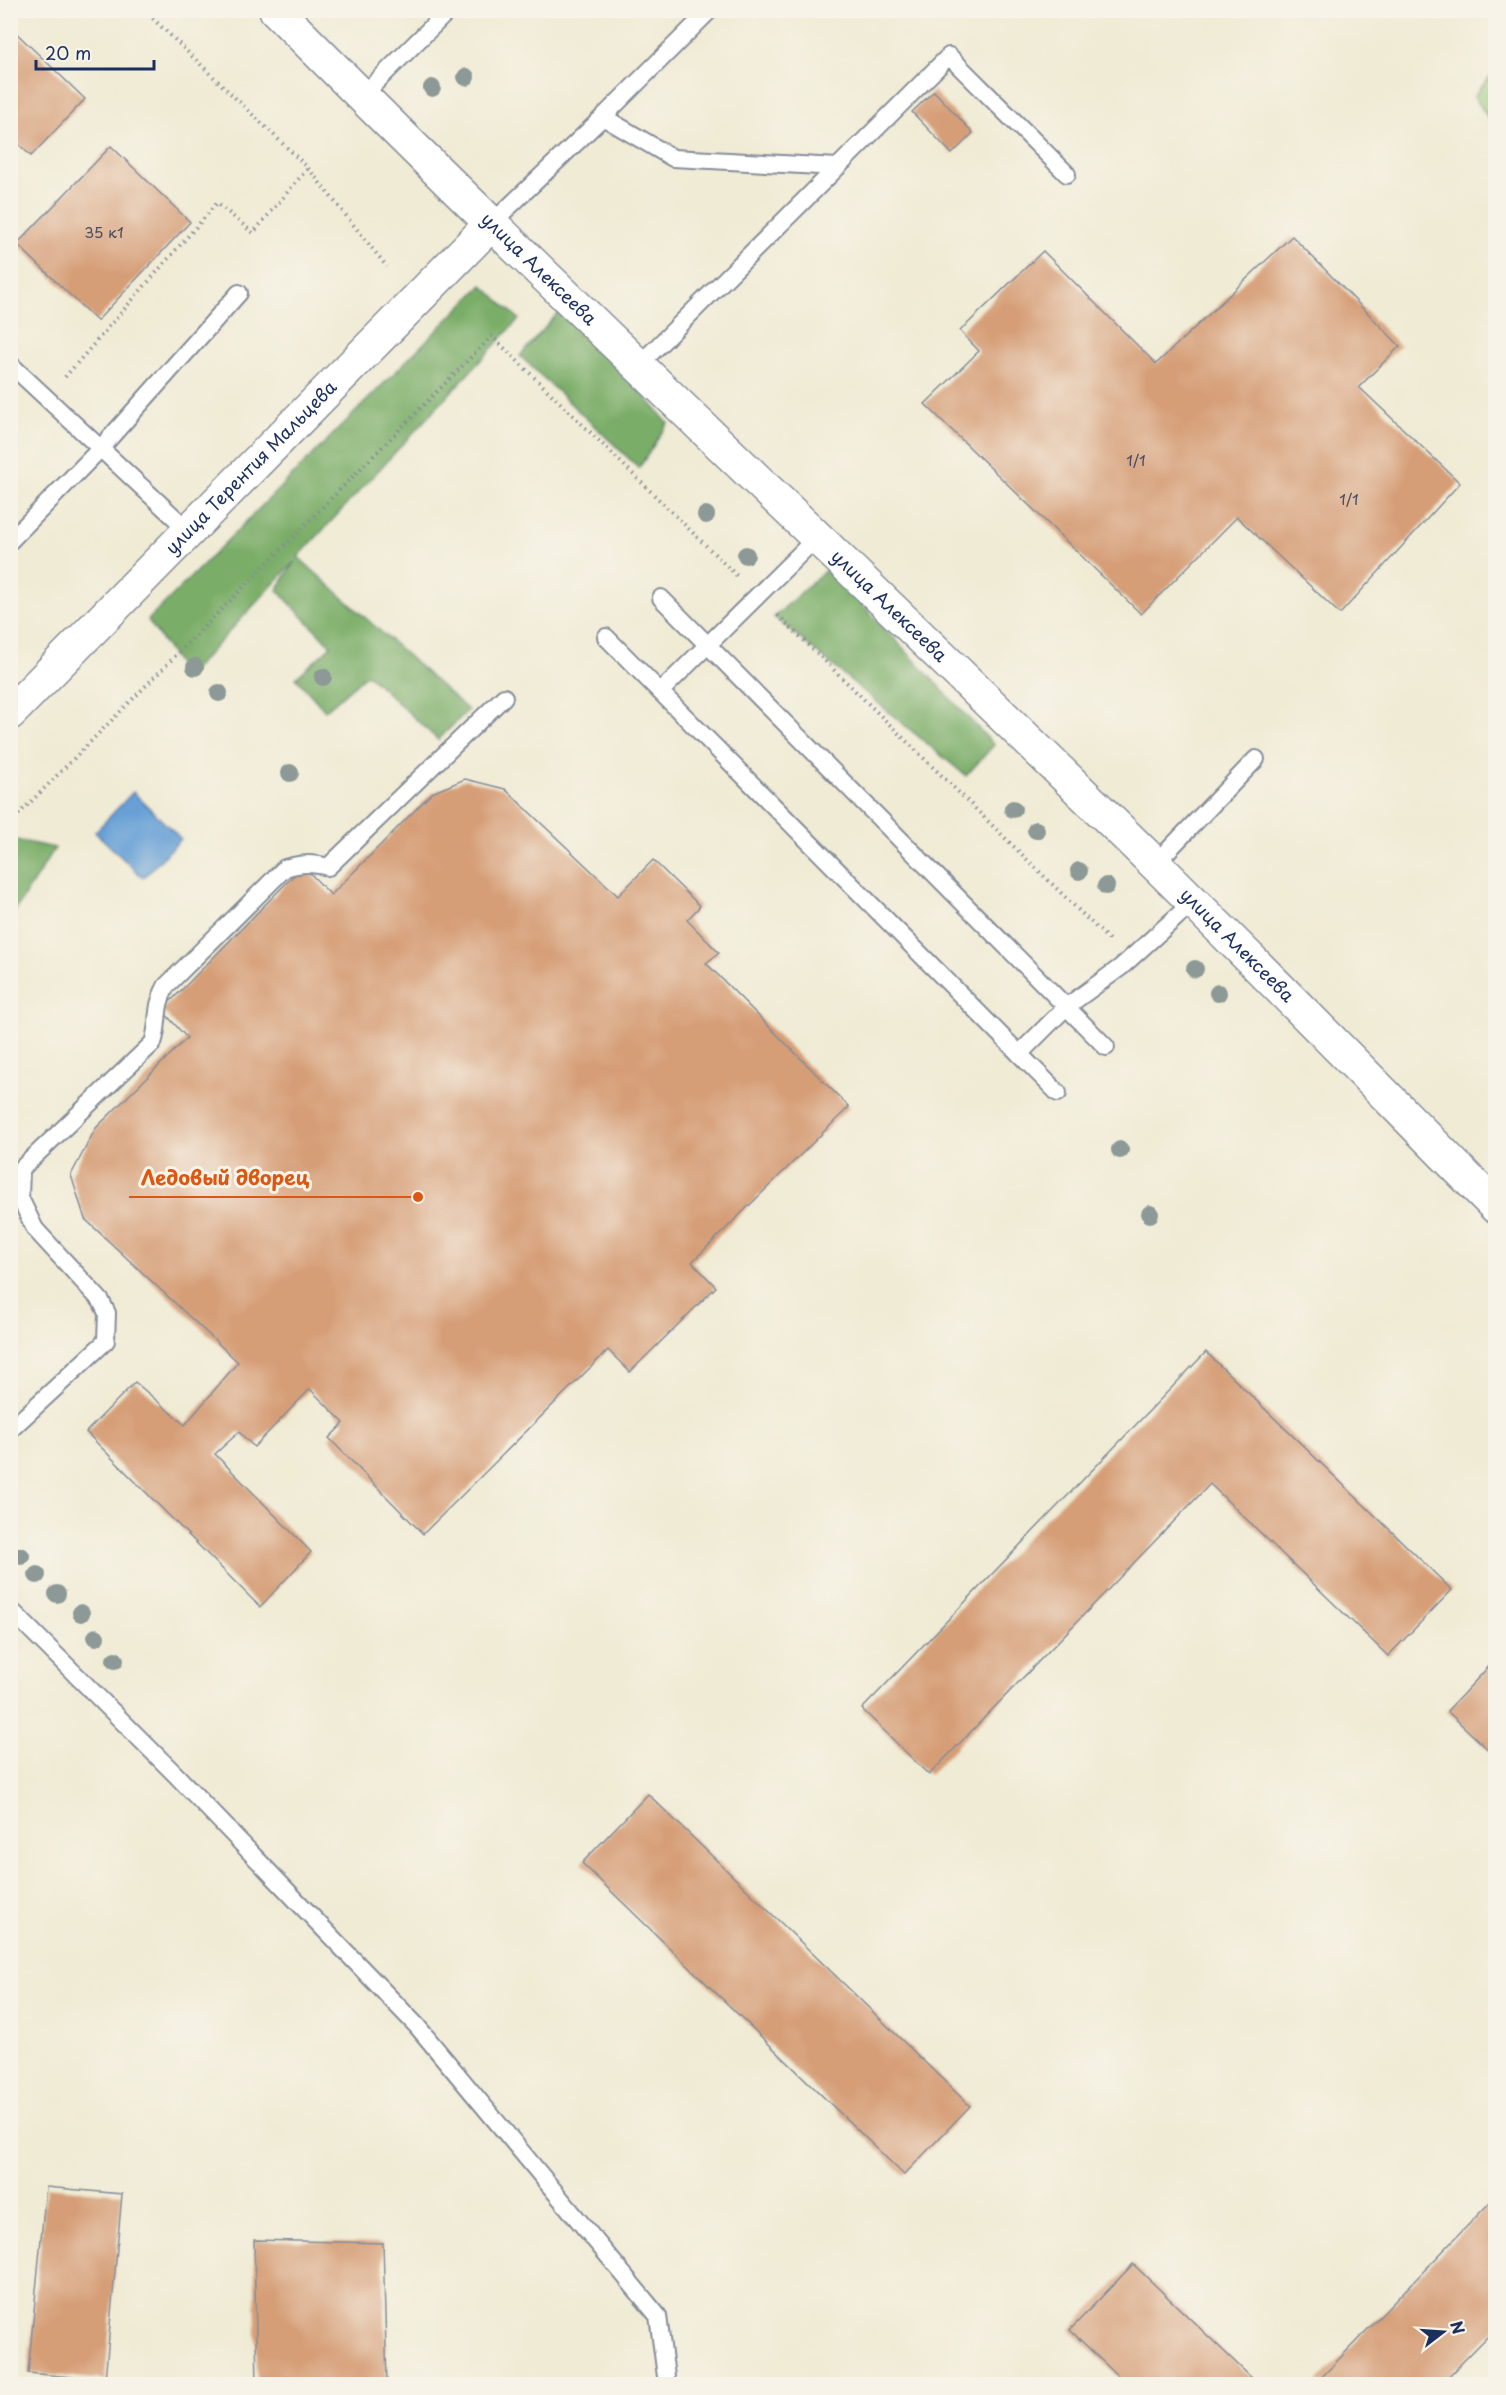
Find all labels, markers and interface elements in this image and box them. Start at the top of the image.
scale bar [36,33,154,71]
text: 20 m [45,39,91,66]
street label: улица Алексеева [476,206,604,331]
house number: 35 к1 [84,220,124,243]
street label: улица Терентия Мальцева [158,373,343,560]
house number: 1/1 [1126,448,1146,471]
house number: 1/1 [1339,487,1359,510]
street label: улица Алексеева [826,543,955,668]
street label: улица Алексеева [1175,881,1302,1008]
callout: Ледовый дворец [129,1159,321,1197]
text: Ледовый дворец [141,1162,310,1192]
north arrow [1413,2302,1473,2362]
text: N [1445,2318,1472,2337]

